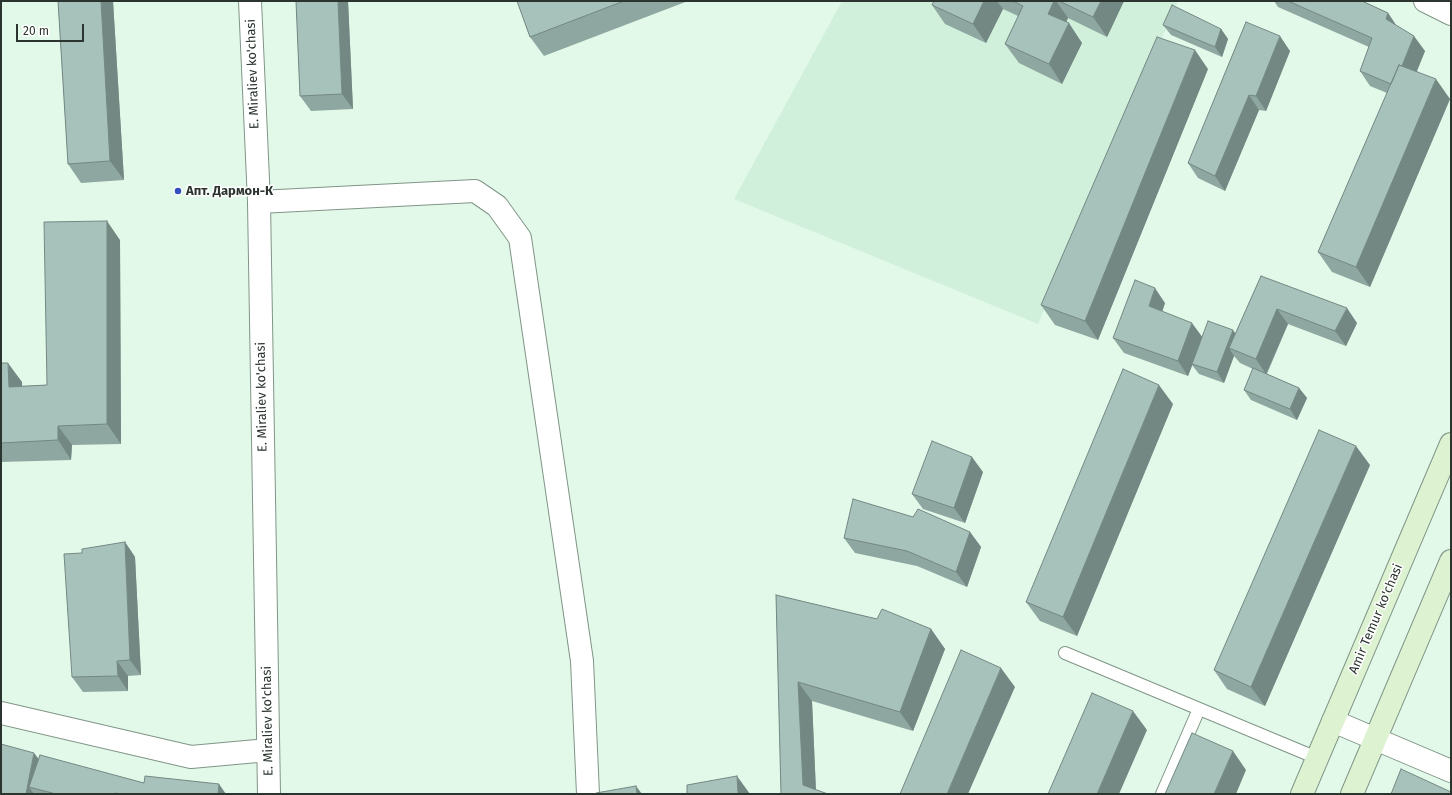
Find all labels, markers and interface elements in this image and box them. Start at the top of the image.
scale bar [18,16,86,42]
street label: E. Miraliev ko'chasi [243,19,263,129]
text: 20 m [23,24,49,38]
place label: Апт. Дармон-К [186,183,273,199]
marker: Апт. Дармон-К [173,186,183,196]
street label: E. Miraliev ko'chasi [253,342,271,452]
street label: Amir Temur ko'chasi [1346,562,1406,676]
street label: E. Miraliev ko'chasi [259,666,277,776]

